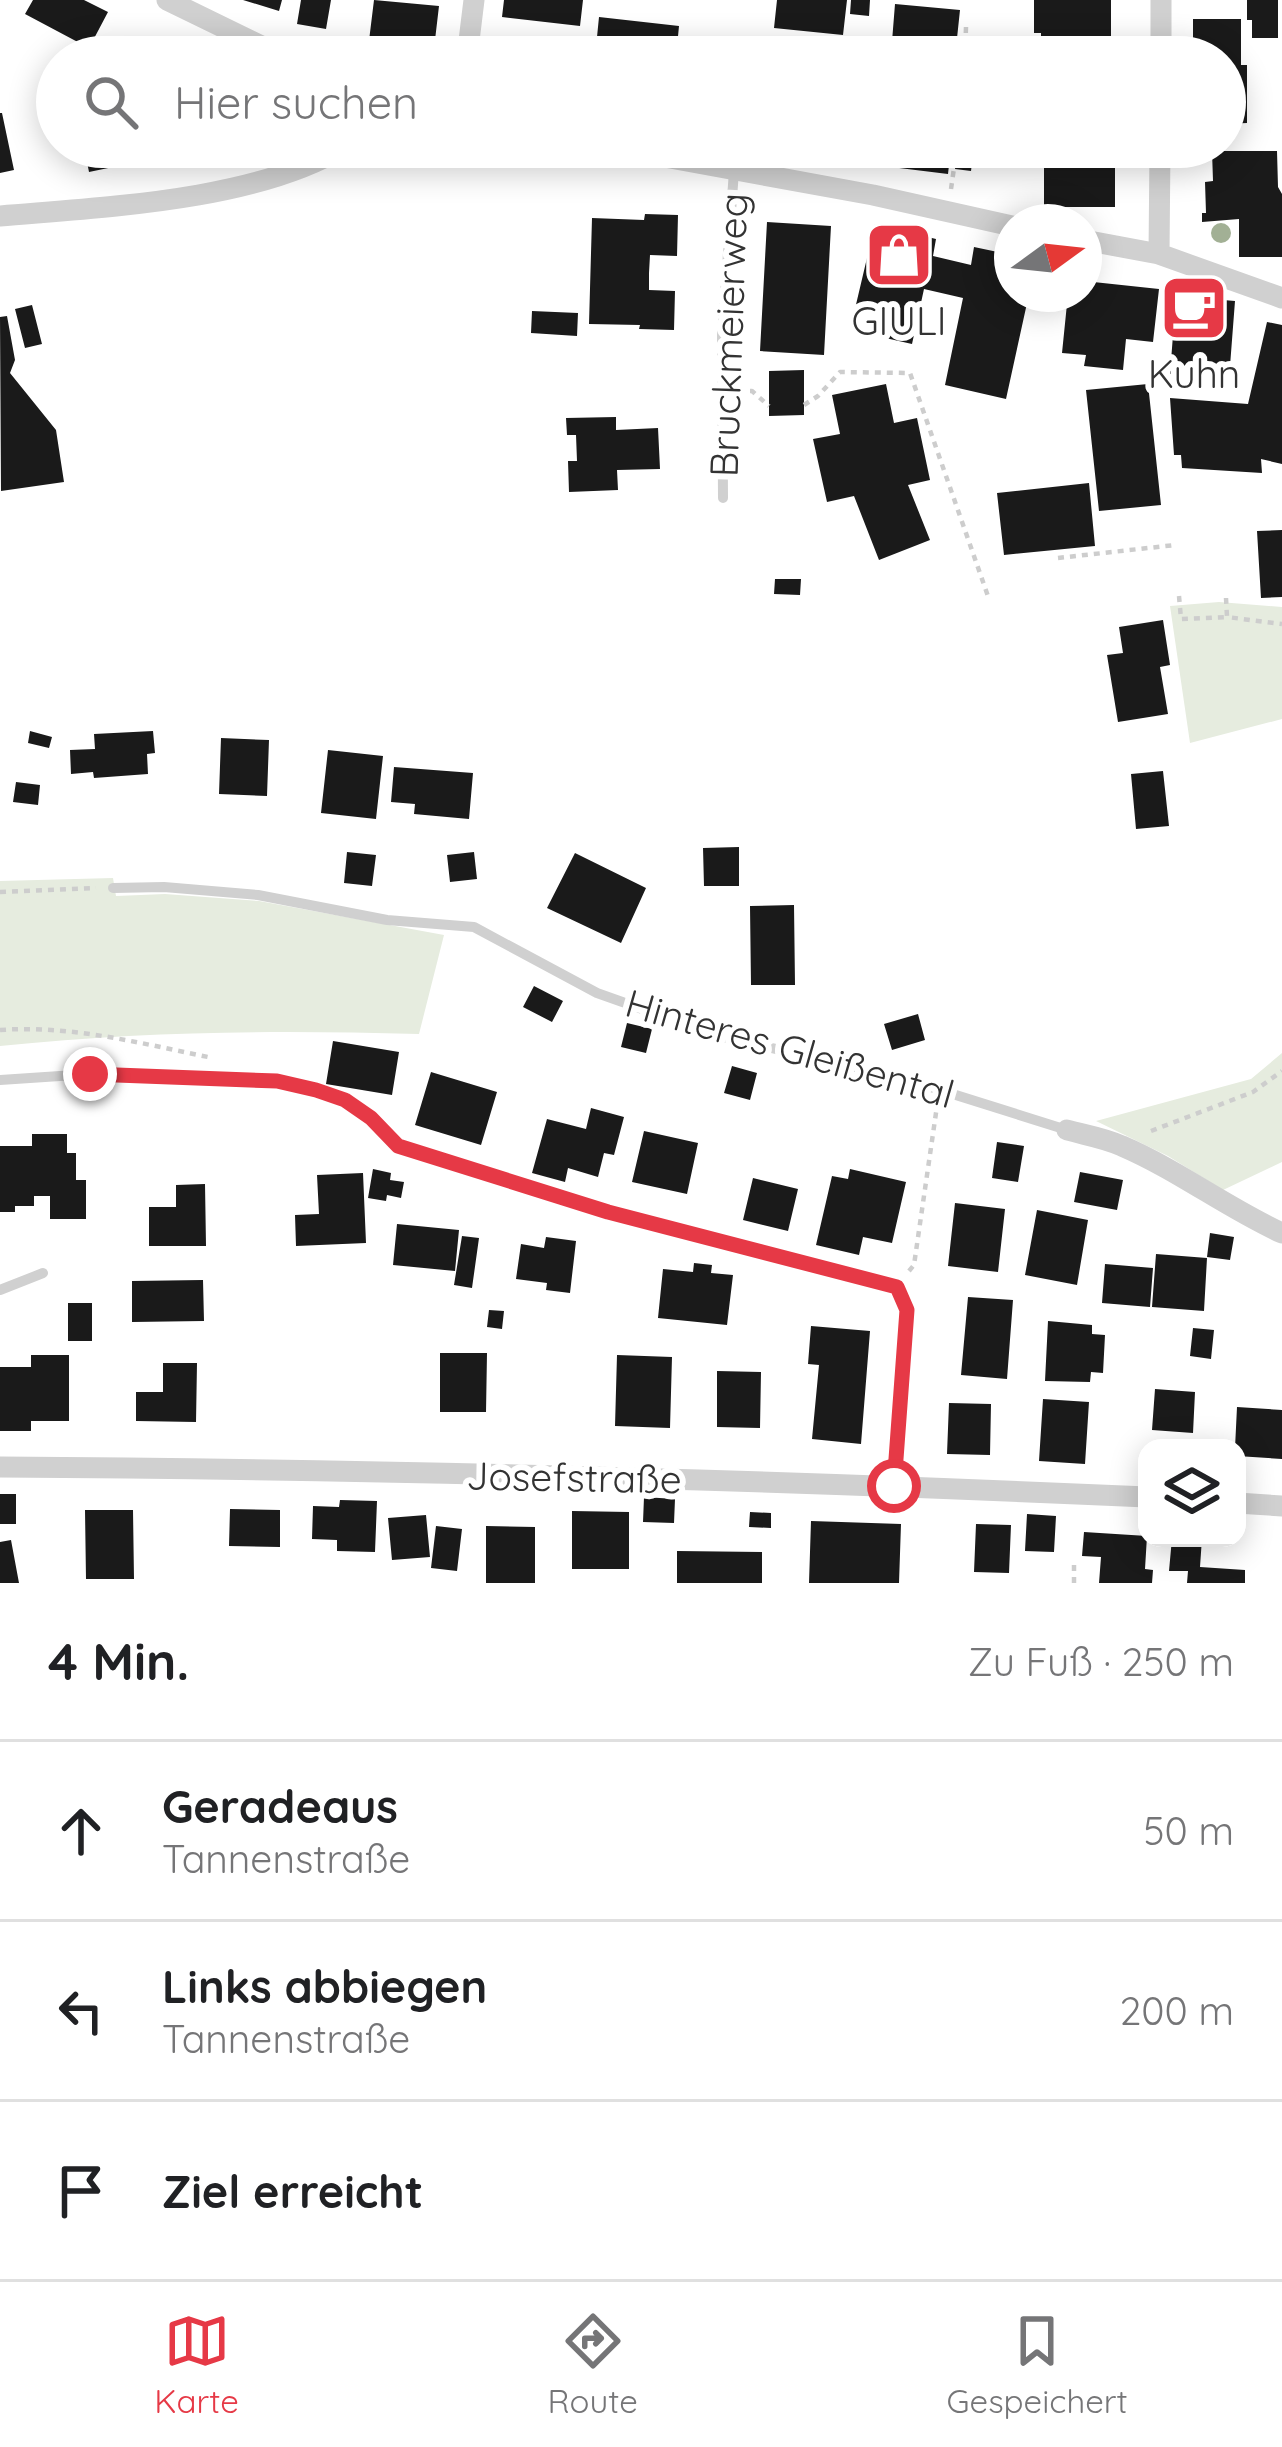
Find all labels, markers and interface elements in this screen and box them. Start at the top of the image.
search box [36,36,1246,168]
icon: search [78,69,144,135]
text: Hier suchen [174,74,418,130]
street label: Bruckmeierweg [699,192,757,478]
north arrow [994,204,1102,312]
shop icon: GIULI [864,220,934,290]
cafe icon: Kuhn [1159,273,1229,343]
place label: GIULI [851,296,947,345]
place label: Kuhn [1148,349,1240,398]
street label: Hinteres Gleißental [620,978,960,1118]
route end [63,1047,117,1101]
map controls [1138,1439,1246,1547]
button: layers [1138,1439,1246,1547]
street label: Josefstraße [466,1451,682,1503]
route start [867,1459,921,1513]
text: 4 Min. [48,1629,189,1693]
text: Zu Fuß · 250 m [968,1637,1234,1686]
text: Geradeaus [162,1778,398,1834]
icon: ahead [48,1798,114,1864]
text: 50 m [1143,1806,1234,1855]
text: Tannenstraße [162,1834,410,1883]
text: Links abbiegen [162,1958,487,2014]
icon: left [48,1978,114,2044]
text: 200 m [1120,1986,1234,2035]
text: Tannenstraße [162,2014,410,2063]
icon: arrive [48,2158,114,2224]
text: Ziel erreicht [162,2163,423,2219]
tab: Karte [154,2308,239,2421]
tab: Route [548,2308,638,2421]
tab: Gespeichert [947,2308,1128,2421]

